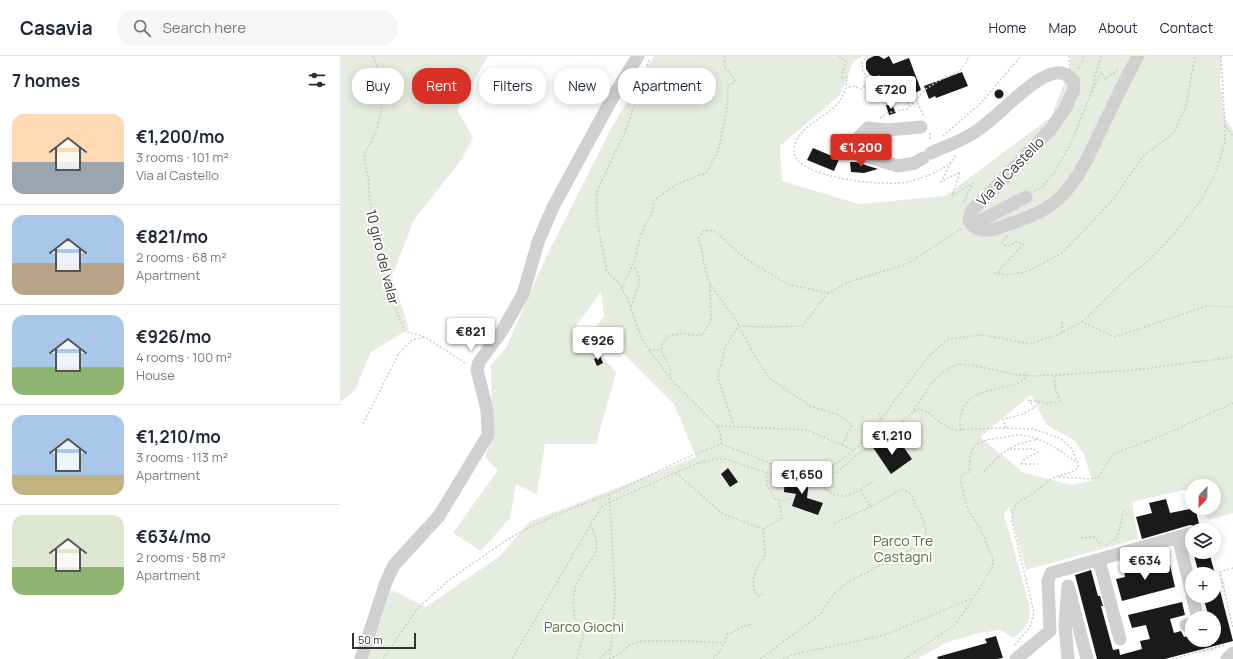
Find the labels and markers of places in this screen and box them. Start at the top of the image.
pin: €720 [867,76,915,110]
pin: €1,200 [828,134,894,168]
pin: €821 [447,318,495,352]
pin: €926 [574,327,622,361]
pin: €1,210 [859,422,925,456]
pin: €1,650 [769,461,835,495]
pin: €634 [1121,547,1169,581]

